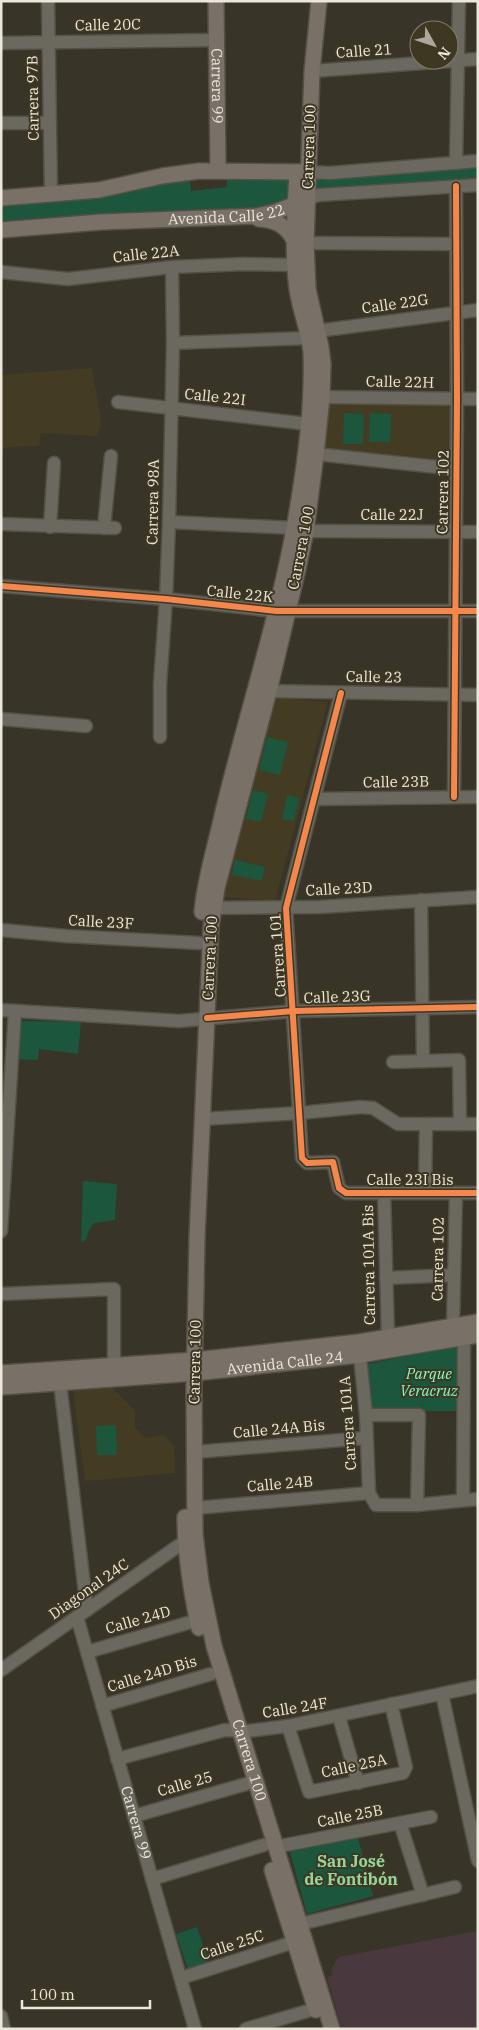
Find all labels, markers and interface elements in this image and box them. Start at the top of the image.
street label: Calle 20C [75,14,141,35]
north arrow [409,20,459,70]
street label: Calle 21 [335,39,393,62]
text: N [434,43,454,63]
street label: Carrera 99 [208,48,227,124]
street label: Carrera 97B [22,55,43,141]
street label: Carrera 100 [298,104,319,189]
street label: Avenida Calle 22 [168,199,287,228]
street label: Calle 22A [112,241,181,266]
street label: Calle 22G [360,289,430,318]
street label: Calle 22H [366,371,434,392]
street label: Calle 22I [183,384,247,409]
street label: Carrera 102 [432,450,453,534]
street label: Carrera 98A [142,458,163,545]
street label: Carrera 100 [283,505,318,591]
street label: Calle 22J [360,505,424,524]
street label: Calle 22K [206,581,275,606]
street label: Calle 23 [346,667,402,686]
street label: Calle 23B [363,771,429,792]
street label: Calle 23D [305,877,373,900]
street label: Calle 23F [68,910,134,933]
street label: Carrera 101 [265,912,290,998]
street label: Carrera 100 [198,915,221,1001]
street label: Calle 23G [303,986,371,1007]
street label: Calle 23I Bis [366,1170,454,1189]
street label: Carrera 101A Bis [358,1205,379,1325]
street label: Carrera 102 [427,1217,448,1301]
street label: Carrera 100 [184,1320,205,1404]
street label: Avenida Calle 24 [226,1347,344,1378]
park label: Parque Veracruz [400,1364,458,1400]
street label: Carrera 101A [335,1374,360,1471]
street label: Calle 24A Bis [232,1415,326,1442]
street label: Calle 24B [246,1471,314,1496]
street label: Diagonal 24C [45,1554,132,1623]
street label: Calle 24D [103,1601,173,1638]
street label: Calle 24D Bis [105,1651,199,1696]
street label: Calle 24F [261,1693,329,1722]
street label: Carrera 100 [228,1717,271,1803]
street label: Calle 25A [319,1749,389,1782]
street label: Calle 25 [155,1767,215,1800]
street label: Carrera 99 [117,1784,156,1862]
street label: Calle 25B [316,1800,384,1831]
district label: San José de Fontibón [304,1851,398,1889]
street label: Calle 25C [198,1925,266,1964]
scale bar [22,1978,150,2010]
text: 100 m [30,1985,75,2004]

